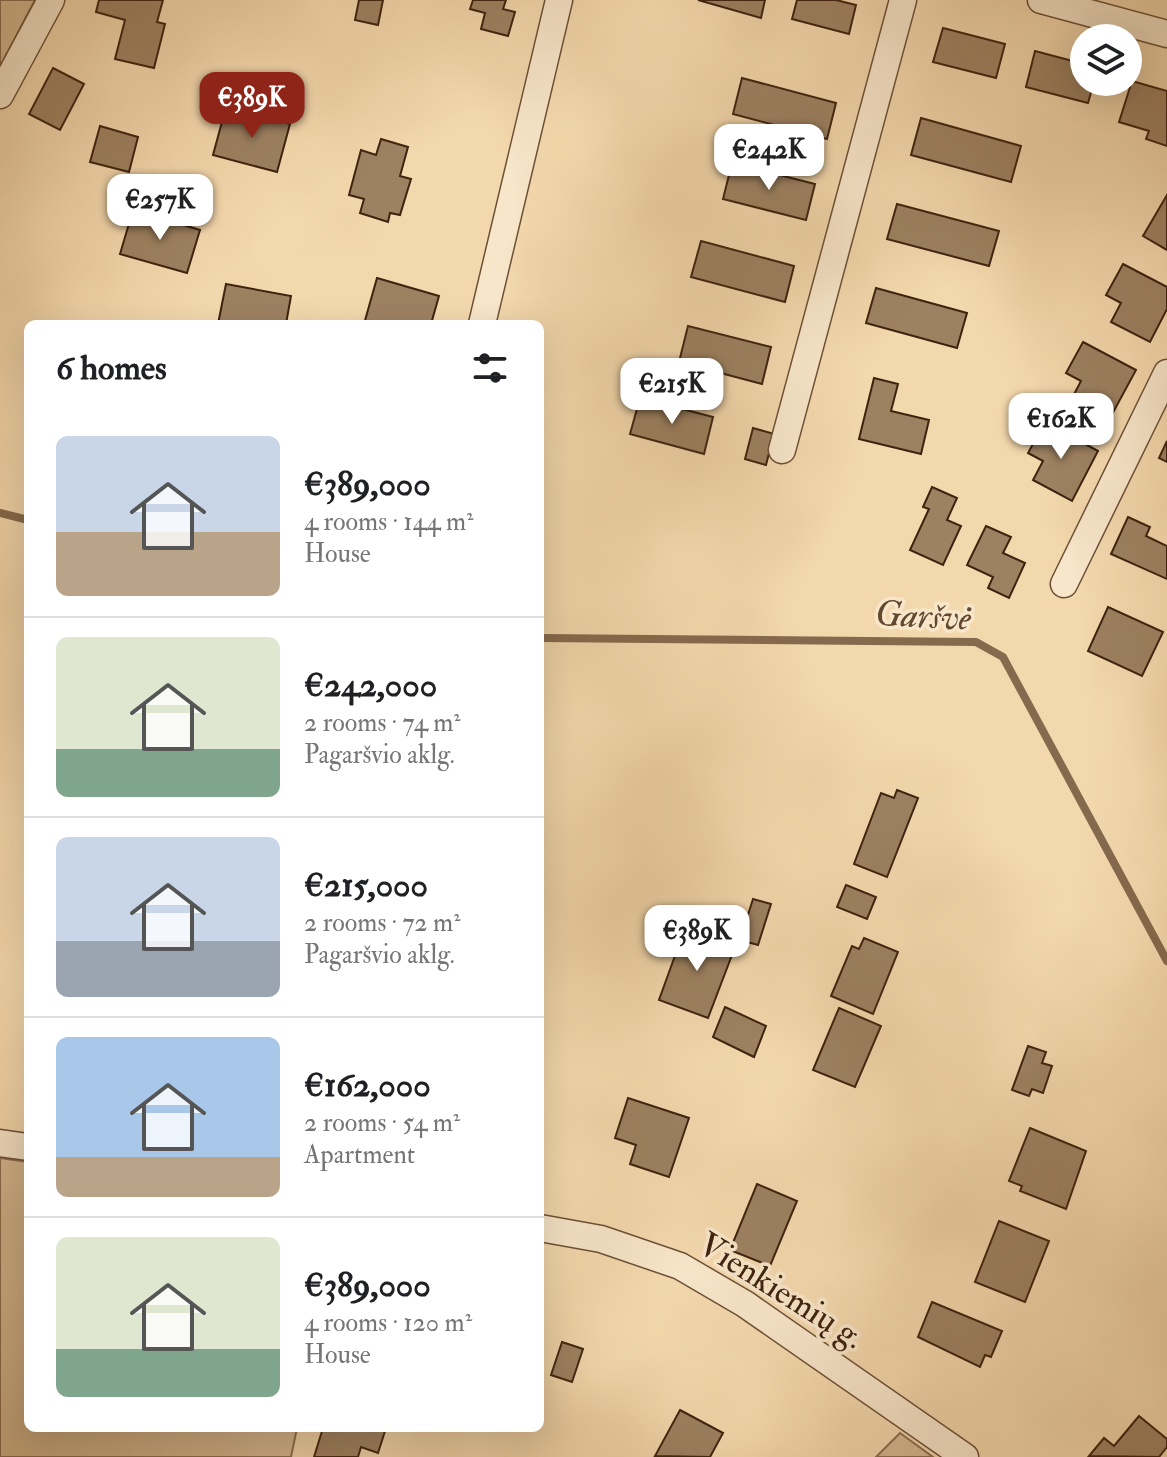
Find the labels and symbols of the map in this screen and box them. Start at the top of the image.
pin: €389K [196,72,308,140]
pin: €242K [713,124,825,192]
pin: €257K [104,174,216,242]
pin: €215K [616,358,728,426]
pin: €162K [1005,393,1117,461]
water label: Garšvė [874,591,973,641]
pin: €389K [641,905,753,973]
street label: Vienkiemių g. [690,1223,872,1359]

